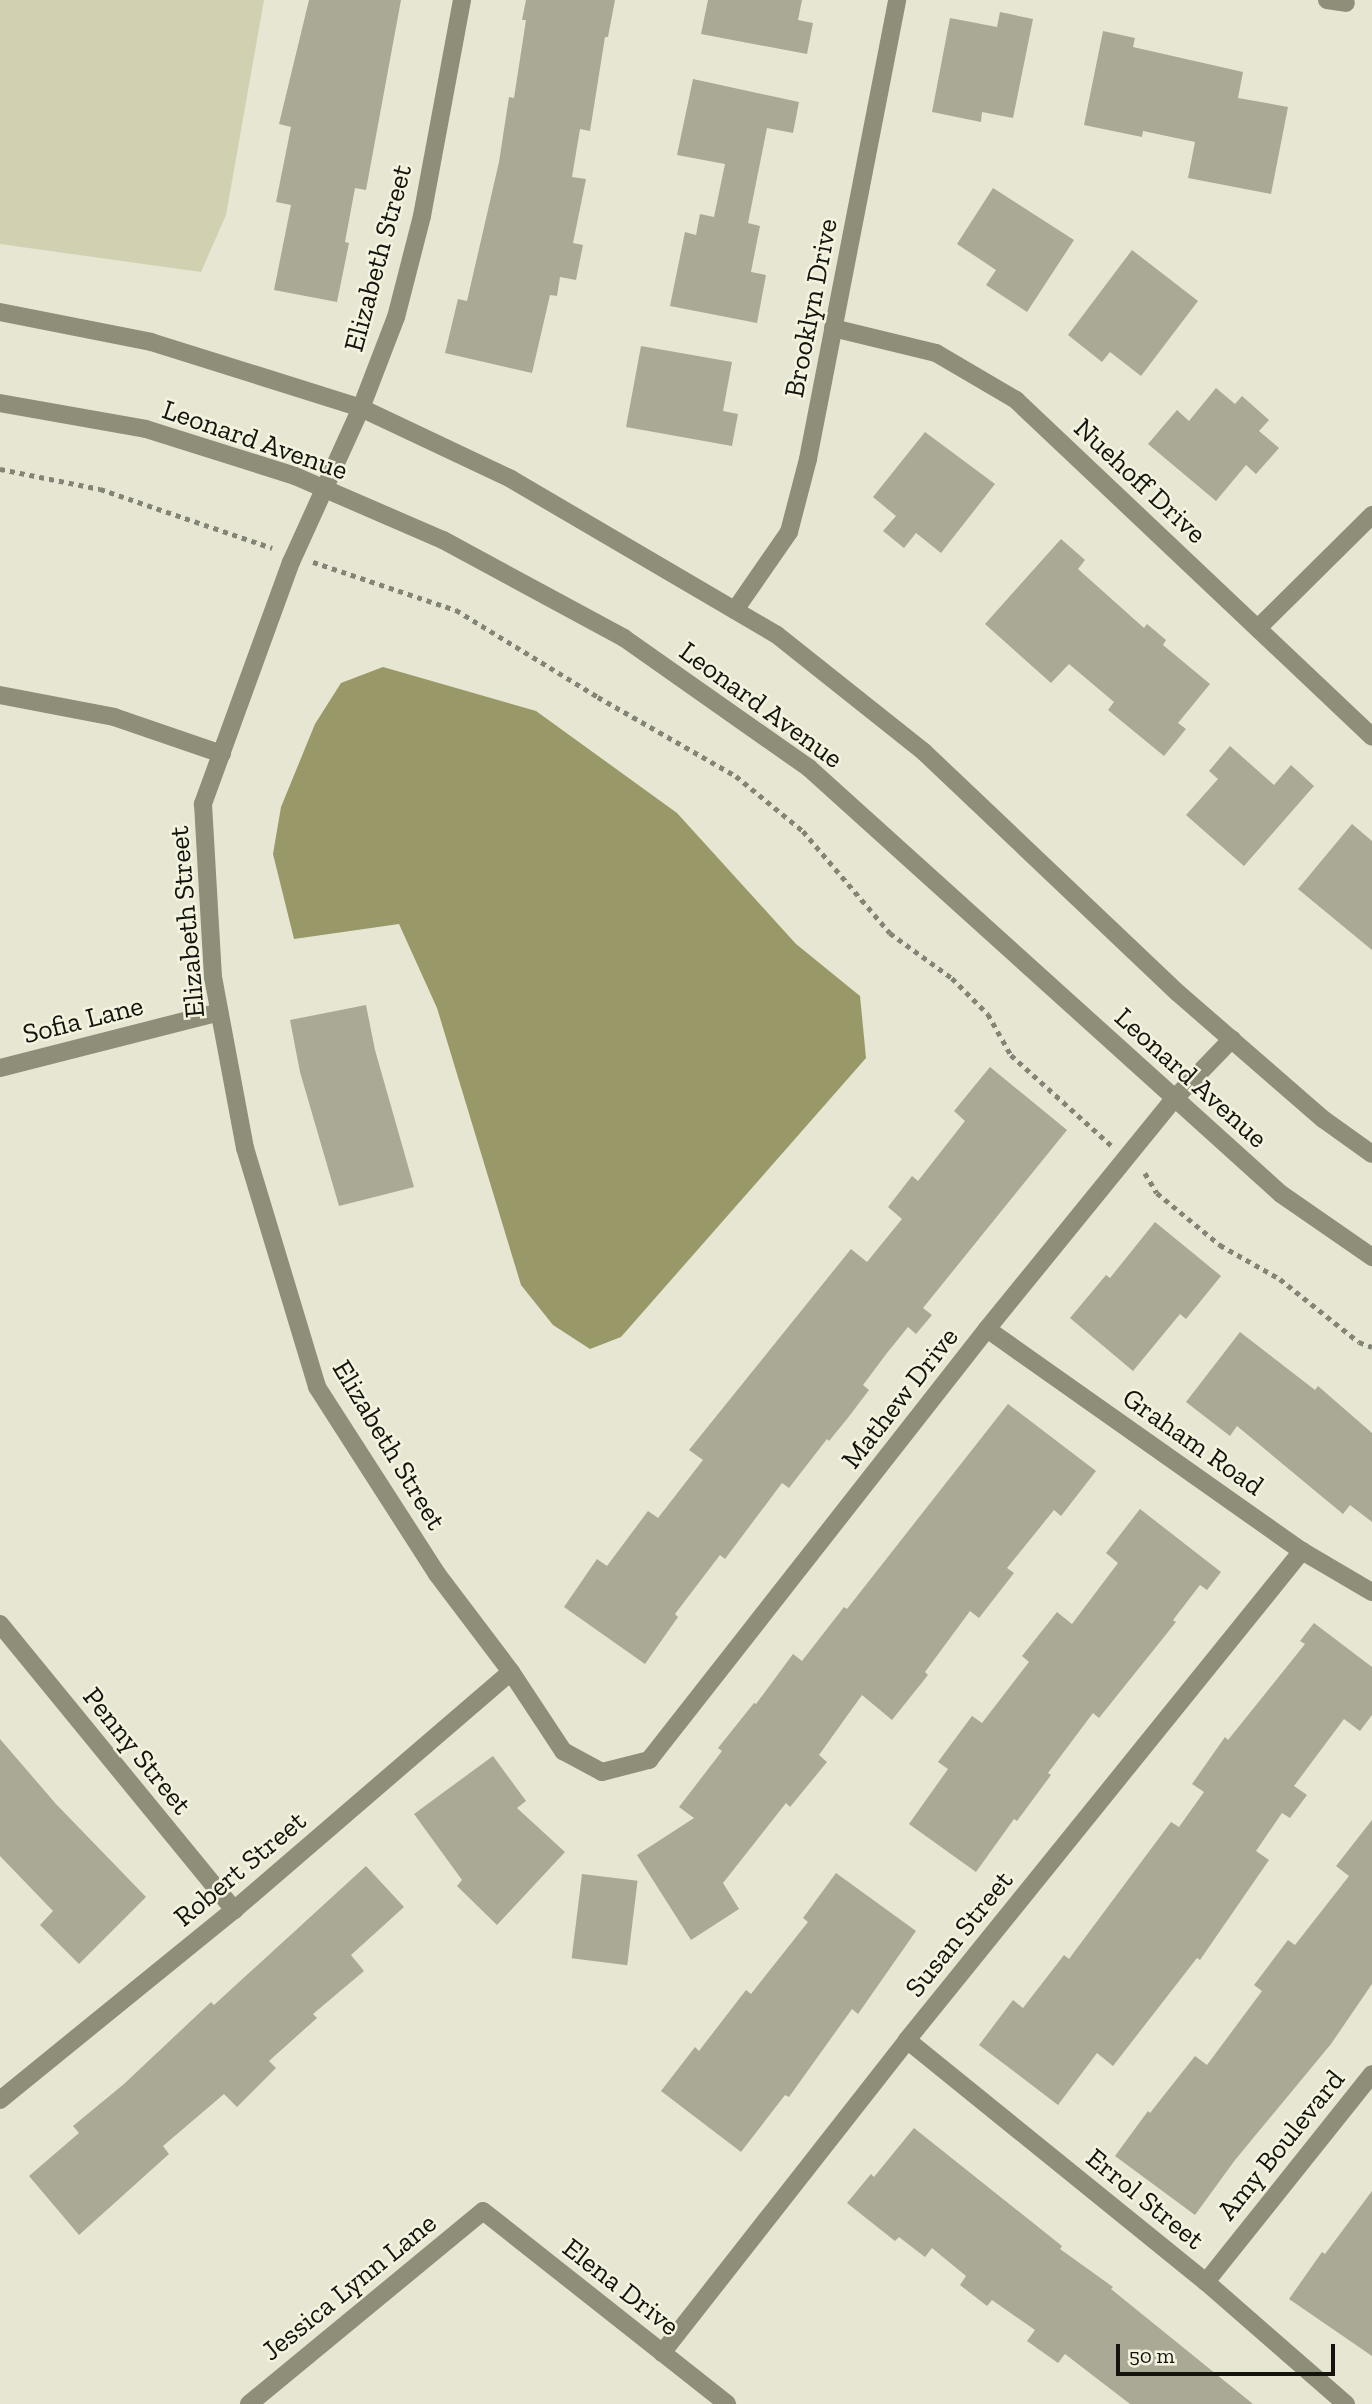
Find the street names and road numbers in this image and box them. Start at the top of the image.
street label: Elizabeth Street [337,161,419,355]
street label: Brooklyn Drive [777,216,845,400]
street label: Leonard Avenue [158,392,352,488]
street label: Nuehoff Drive [1067,411,1213,551]
street label: Leonard Avenue [672,634,850,776]
street label: Elizabeth Street [162,825,212,1019]
street label: Sofia Lane [19,989,147,1051]
street label: Leonard Avenue [1107,1000,1275,1156]
street label: Mathew Drive [834,1320,966,1476]
street label: Elizabeth Street [325,1354,453,1536]
street label: Graham Road [1116,1381,1270,1503]
street label: Penny Street [75,1680,199,1822]
street label: Robert Street [167,1804,313,1934]
street label: Susan Street [898,1864,1020,2004]
street label: Amy Boulevard [1210,2063,1352,2227]
street label: Errol Street [1079,2141,1211,2257]
street label: Jessica Lynn Lane [255,2206,443,2368]
street label: Elena Drive [556,2231,686,2343]

